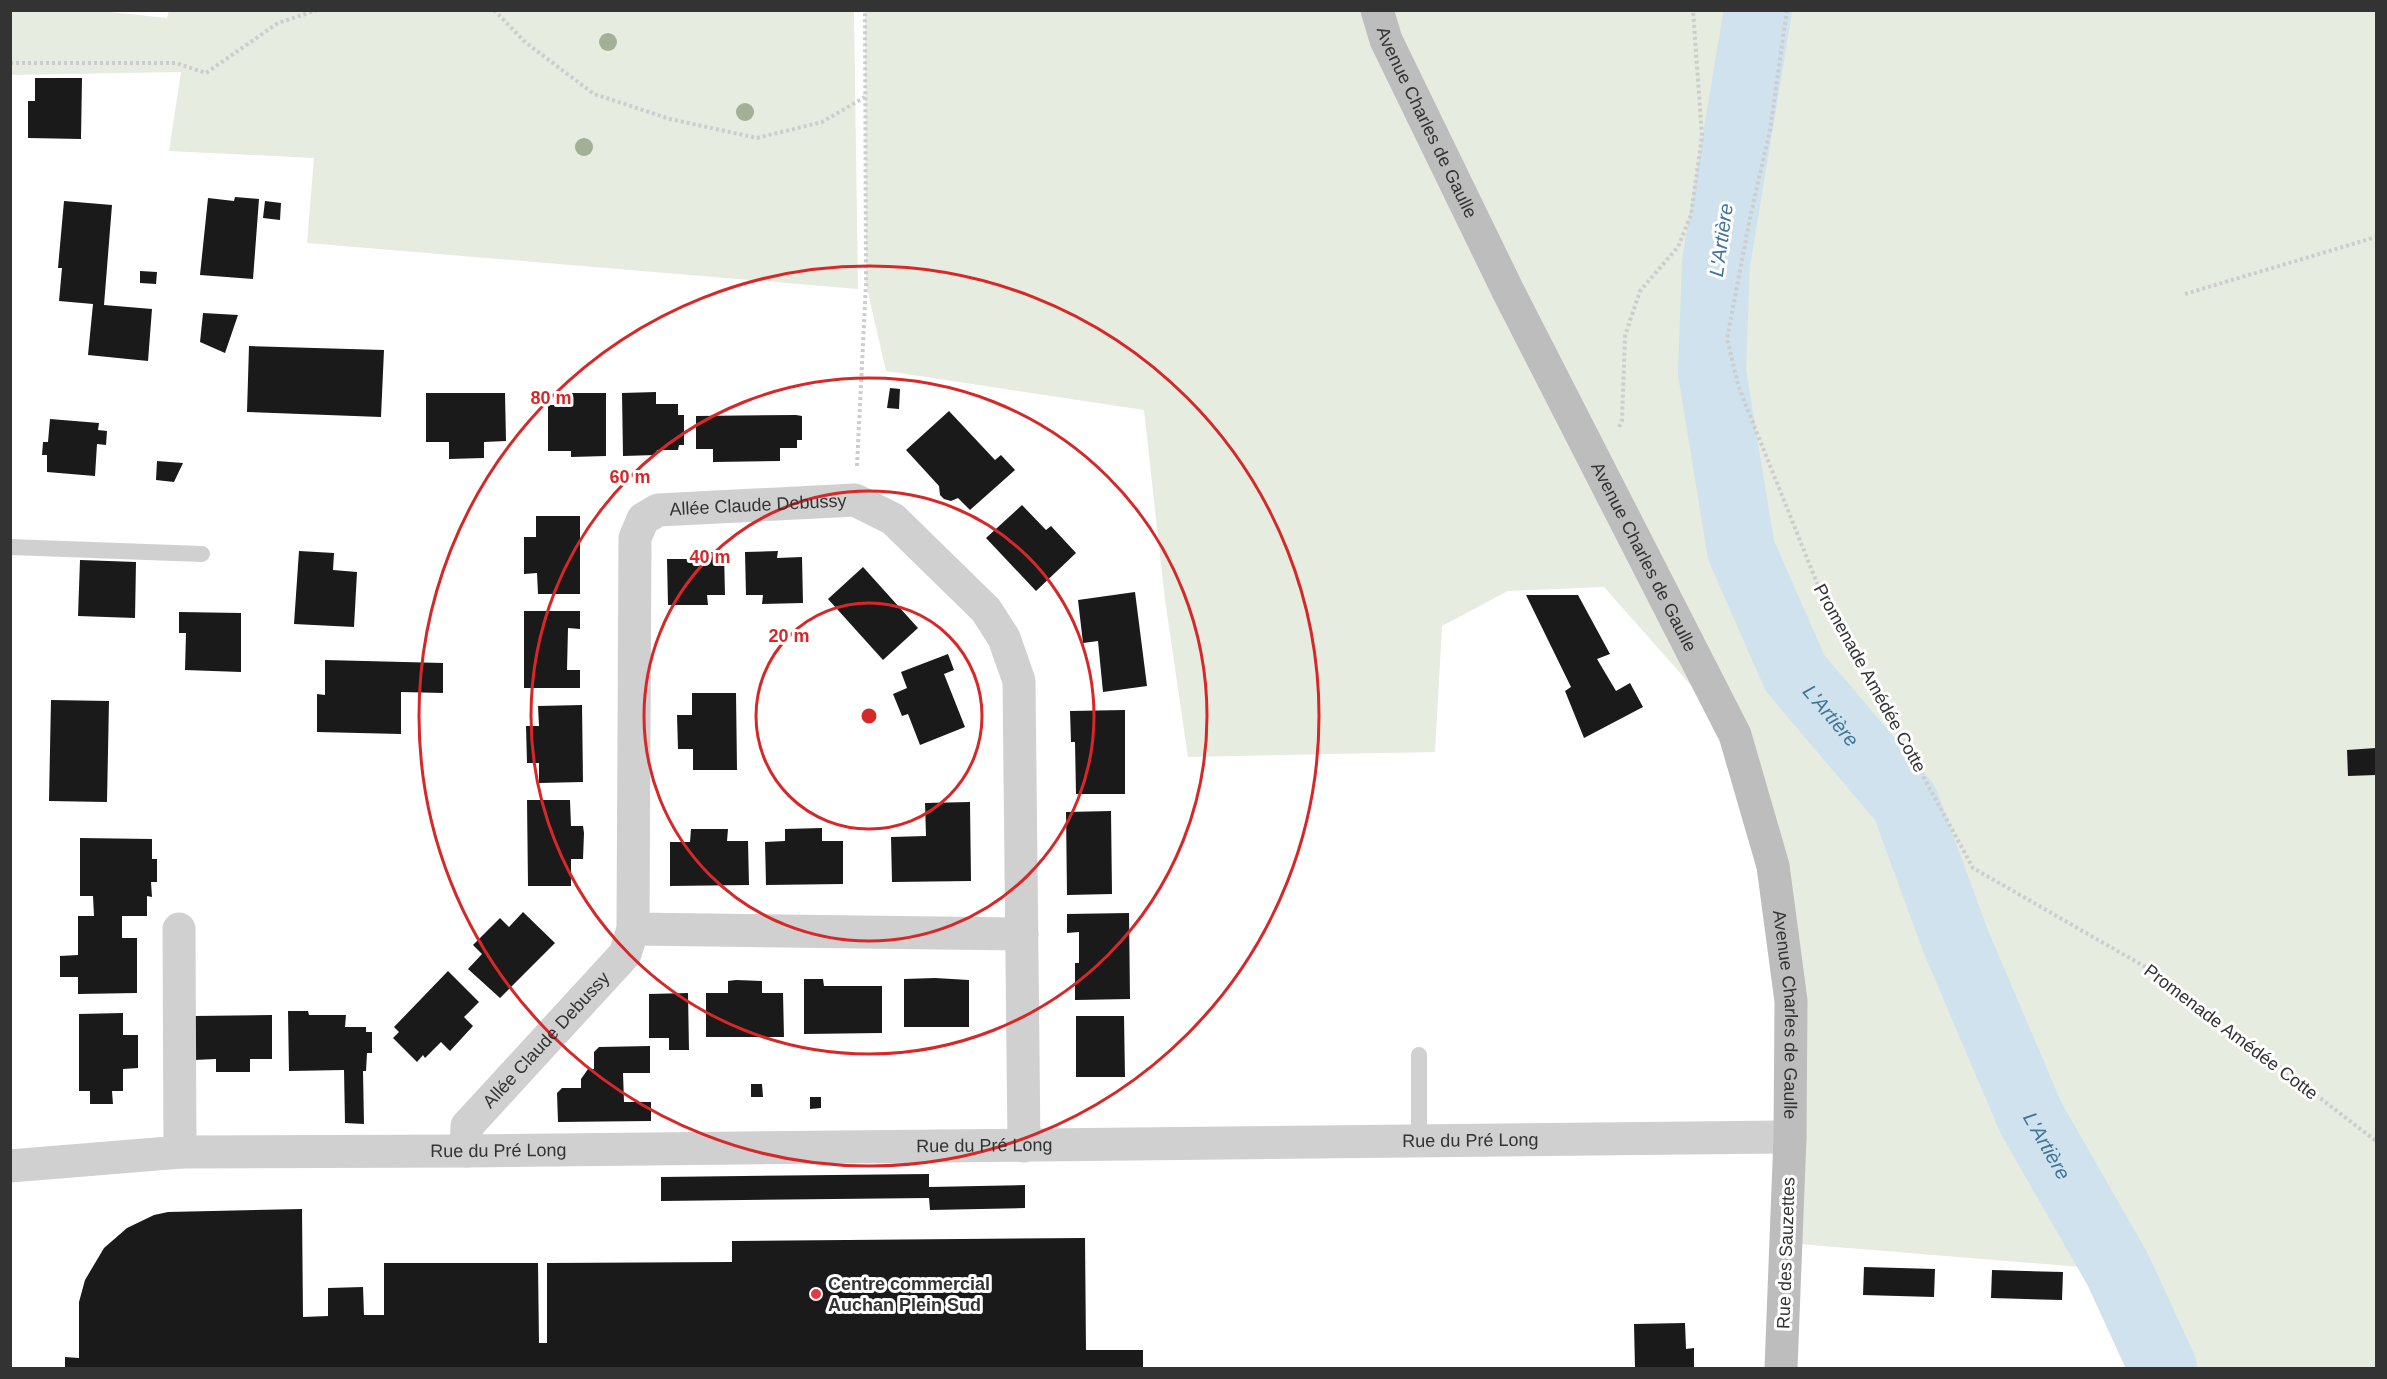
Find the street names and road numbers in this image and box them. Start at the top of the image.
street label: Avenue Charles de Gaulle [1373,24,1481,221]
street label: Avenue Charles de Gaulle [1587,459,1701,655]
street label: Allée Claude Debussy [669,490,847,519]
street label: Promenade Amédée Cotte [1810,580,1930,776]
street label: Avenue Charles de Gaulle [1769,909,1801,1119]
street label: Promenade Amédée Cotte [2140,960,2322,1104]
street label: Allée Claude Debussy [479,968,613,1112]
street label: Rue du Pré Long [1402,1130,1539,1151]
street label: Rue du Pré Long [916,1135,1053,1156]
street label: Rue du Pré Long [430,1140,567,1161]
street label: Rue des Sauzettes [1773,1177,1799,1329]

